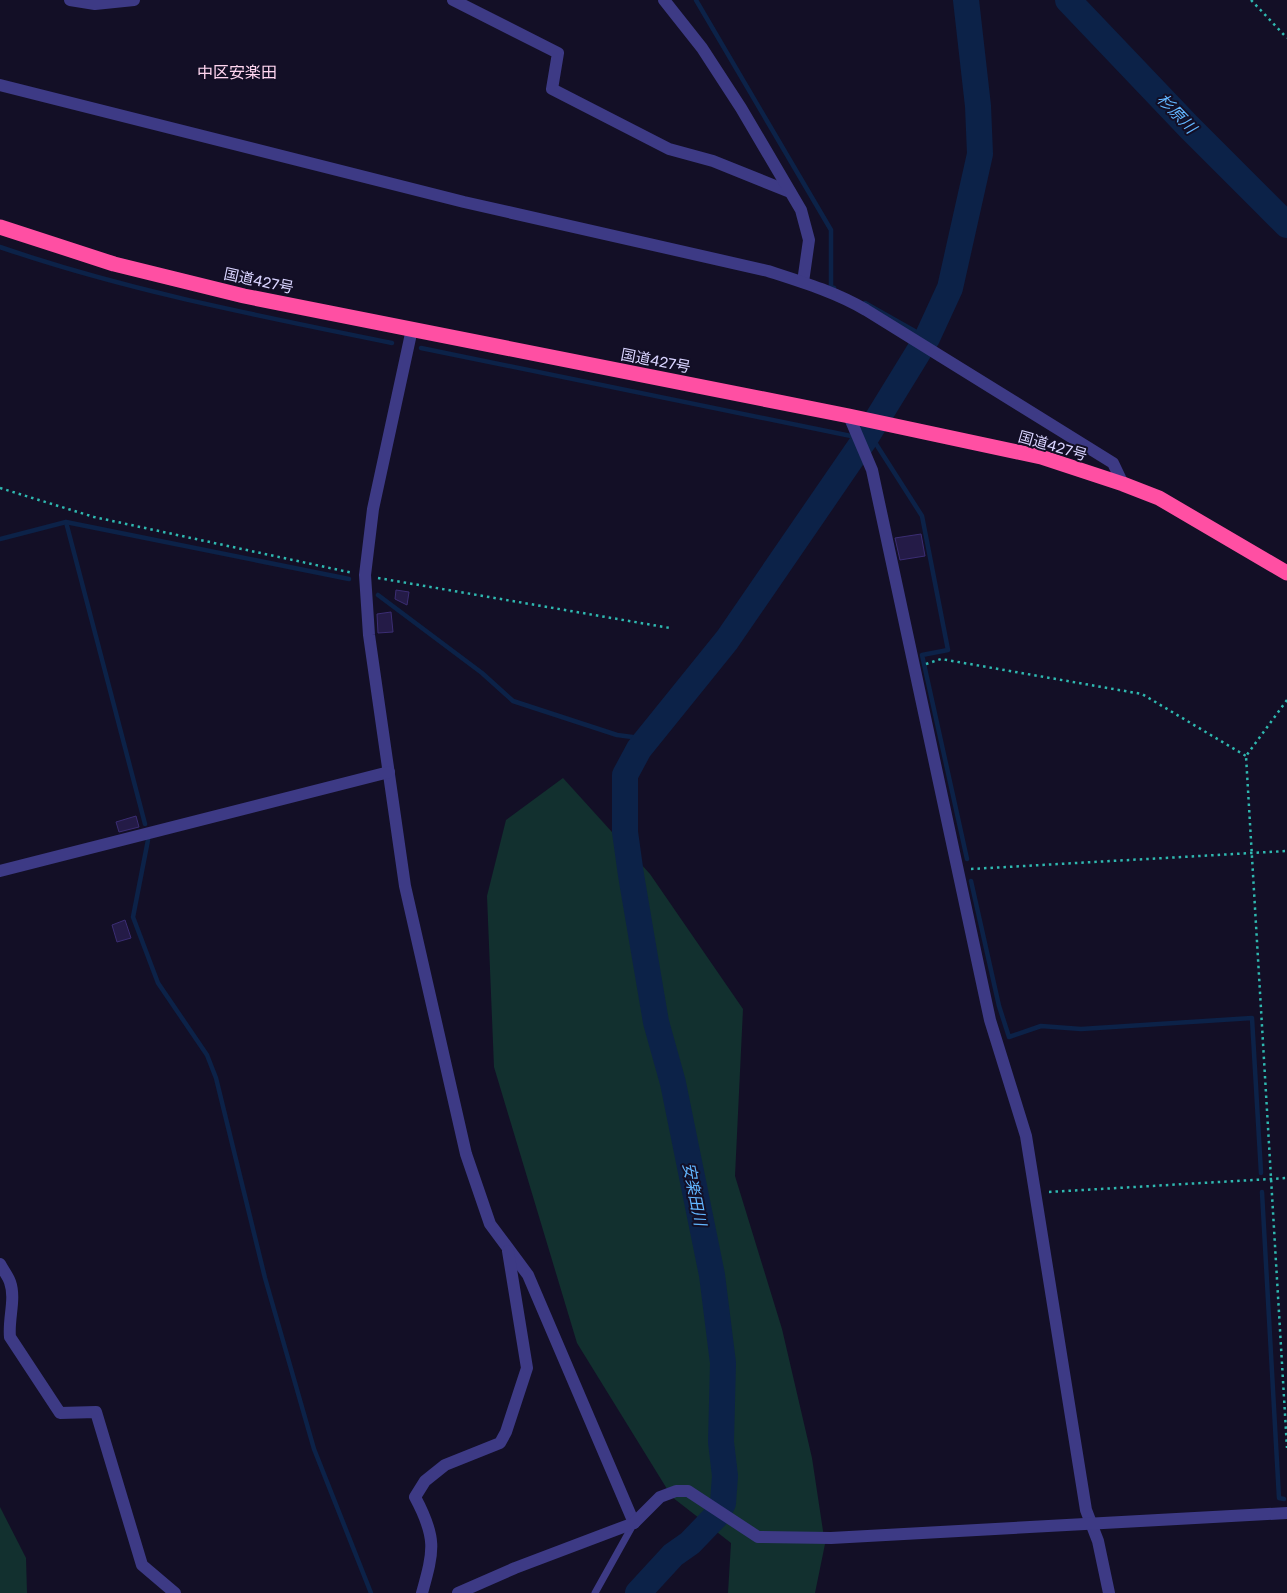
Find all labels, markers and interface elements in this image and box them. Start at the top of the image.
district label: 中区安楽田 [197,62,277,82]
water label: 杉原川 [1153,89,1202,139]
street label: 国道427号 [222,264,296,296]
street label: 国道427号 [620,344,692,376]
street label: 国道427号 [1016,427,1090,463]
water label: 安楽田川 [679,1161,711,1229]

